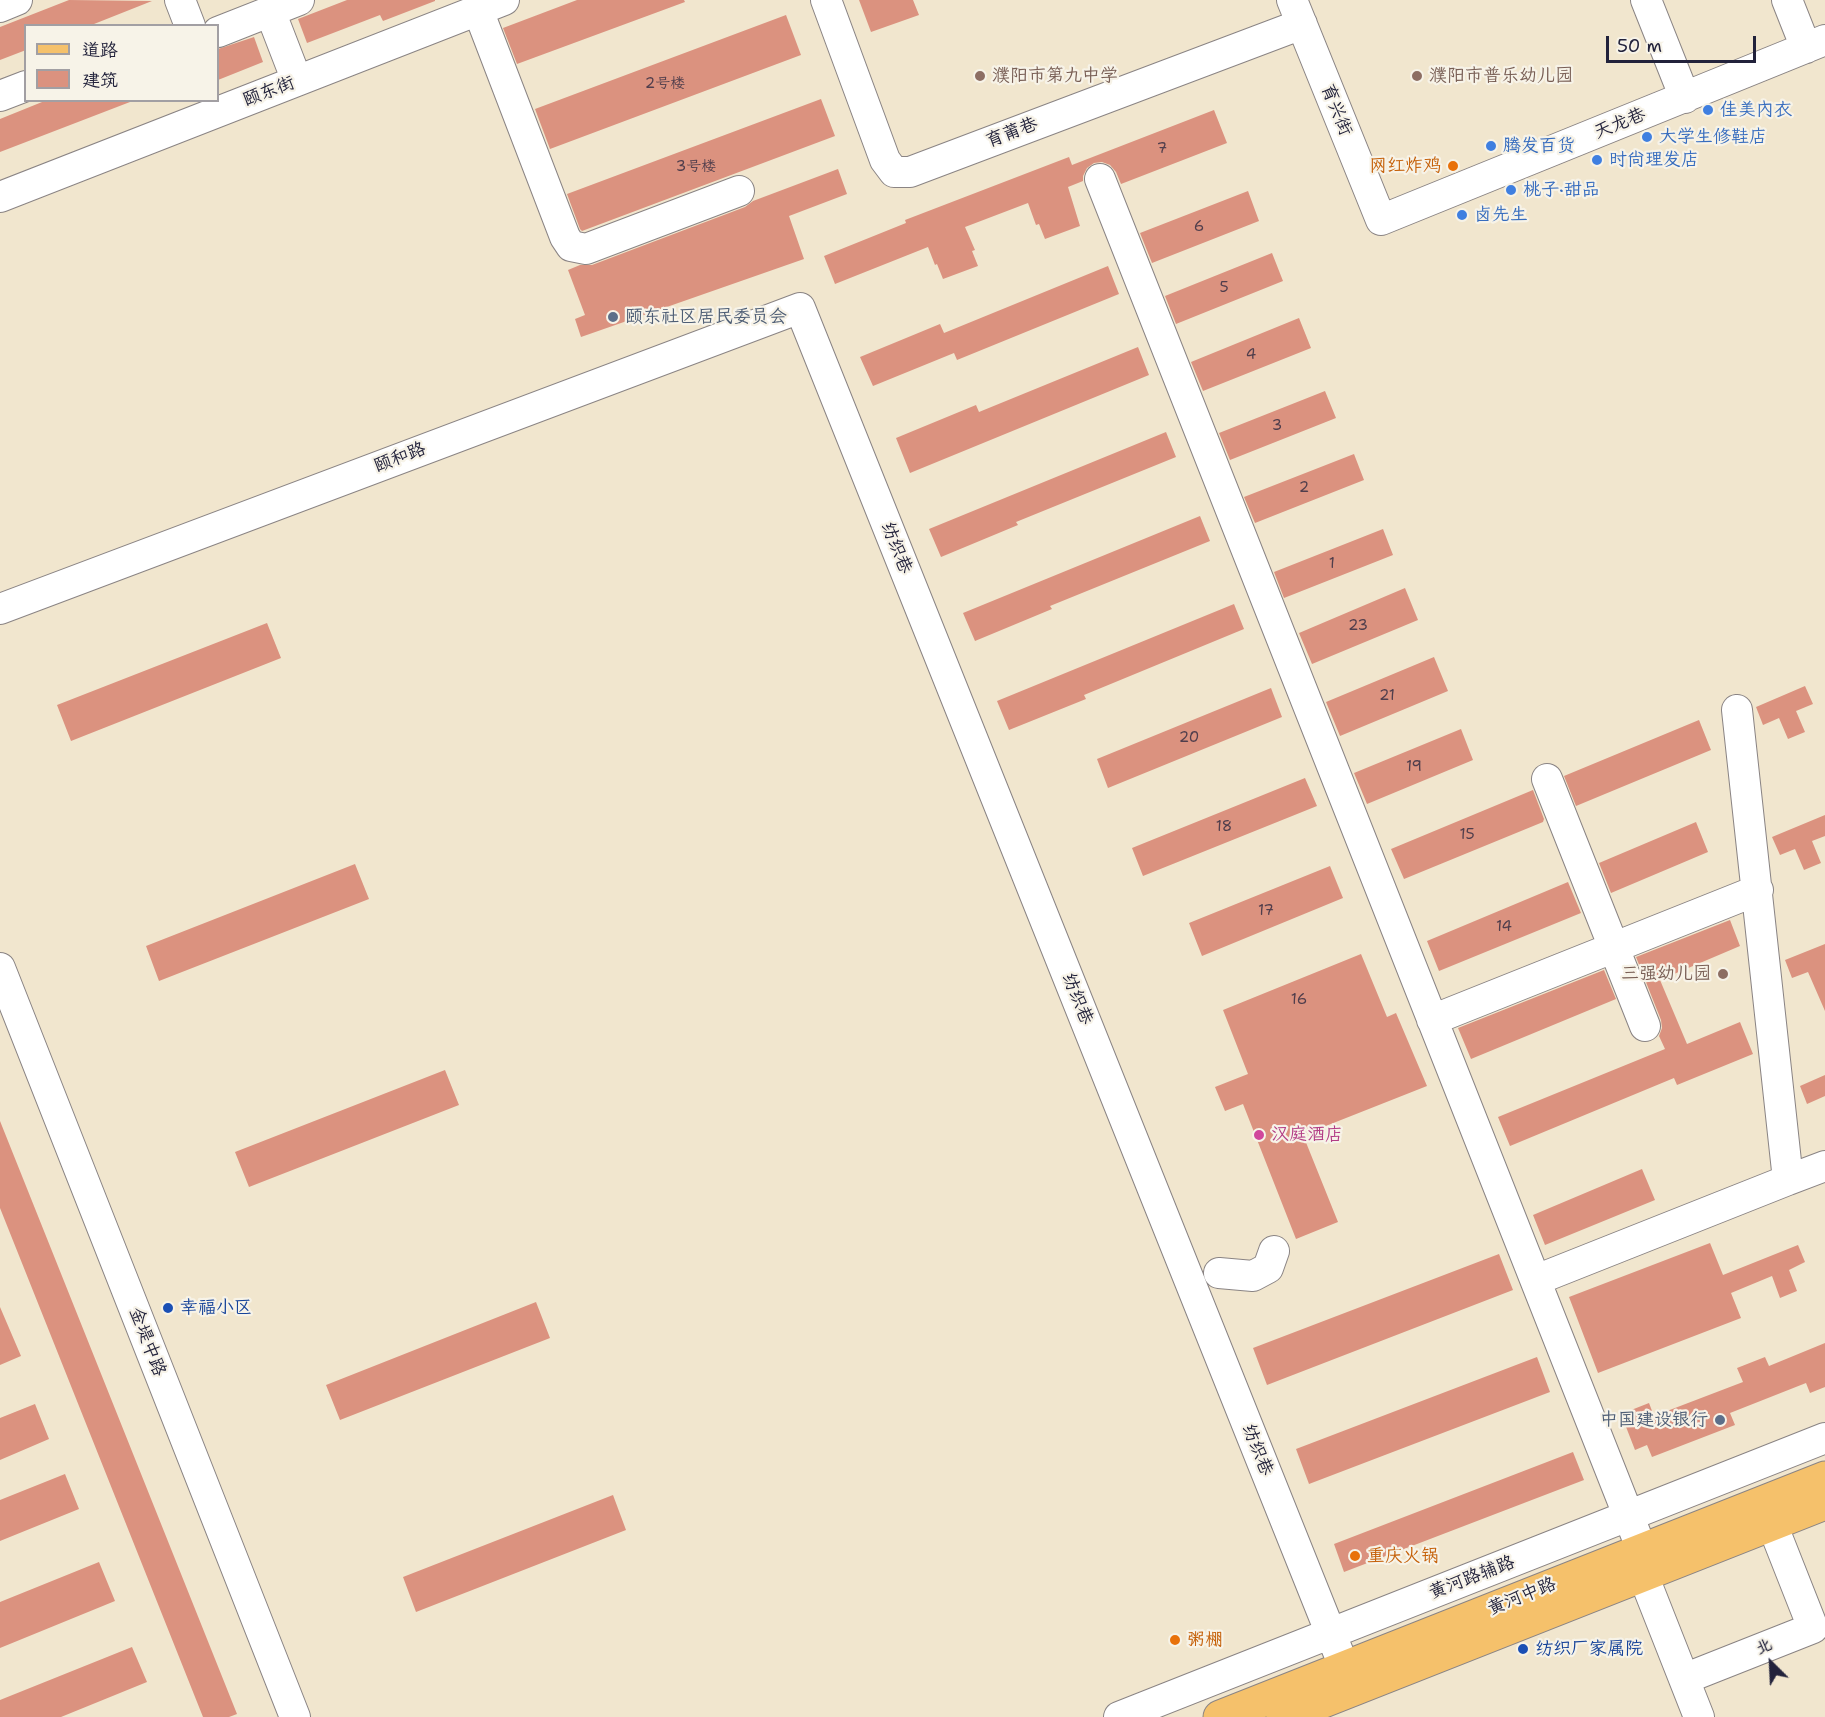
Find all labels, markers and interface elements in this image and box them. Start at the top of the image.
legend [24,24,219,102]
scale bar [1609,24,1759,62]
text: 50 m [1617,34,1662,58]
text: 道路 [82,38,118,62]
place label: 濮阳市第九中学 [992,65,1118,87]
place label: 濮阳市普乐幼儿园 [1429,65,1573,87]
text: 建筑 [82,68,118,92]
marker: 濮阳市第九中学 [973,69,987,83]
marker: 濮阳市普乐幼儿园 [1410,69,1424,83]
street label: 颐东街 [240,72,298,112]
house number: 2号楼 [645,75,685,93]
street label: 育兴街 [1316,81,1356,139]
place label: 佳美内衣 [1720,99,1792,121]
marker: 佳美内衣 [1701,103,1715,117]
street label: 天龙巷 [1591,104,1649,144]
street label: 育莆巷 [983,113,1041,153]
place label: 大学生修鞋店 [1659,126,1767,148]
marker: 大学生修鞋店 [1640,130,1654,144]
place label: 腾发百货 [1503,135,1575,157]
marker: 腾发百货 [1484,139,1498,153]
house number: 7 [1157,140,1167,158]
place label: 时尚理发店 [1609,149,1699,171]
marker: 时尚理发店 [1590,153,1604,167]
place label: 网红炸鸡 [1369,155,1441,177]
house number: 3号楼 [676,158,716,176]
marker: 网红炸鸡 [1446,159,1460,173]
place label: 桃子·甜品 [1523,179,1600,201]
marker: 桃子·甜品 [1504,183,1518,197]
place label: 卤先生 [1474,204,1528,226]
marker: 卤先生 [1455,208,1469,222]
house number: 6 [1194,218,1204,236]
house number: 5 [1219,279,1229,297]
place label: 颐东社区居民委员会 [625,306,787,328]
marker: 颐东社区居民委员会 [606,310,620,324]
house number: 4 [1246,346,1256,364]
house number: 3 [1272,417,1282,435]
street label: 颐和路 [371,438,429,478]
house number: 2 [1299,479,1309,497]
street label: 纺织巷 [876,519,916,577]
house number: 1 [1329,555,1335,573]
house number: 23 [1348,617,1368,635]
house number: 21 [1379,687,1395,705]
house number: 20 [1179,729,1199,747]
house number: 19 [1406,758,1422,776]
house number: 18 [1216,818,1232,836]
house number: 15 [1459,826,1475,844]
house number: 17 [1258,902,1274,920]
house number: 14 [1496,918,1512,936]
place label: 三强幼儿园 [1621,963,1711,985]
marker: 三强幼儿园 [1716,967,1730,981]
street label: 纺织巷 [1057,970,1097,1028]
house number: 16 [1291,991,1307,1009]
place label: 汉庭酒店 [1271,1124,1343,1146]
marker: 汉庭酒店 [1252,1128,1266,1142]
place label: 幸福小区 [180,1297,252,1319]
marker: 幸福小区 [161,1301,175,1315]
street label: 金堤中路 [124,1305,170,1379]
place label: 中国建设银行 [1600,1409,1708,1431]
marker: 中国建设银行 [1713,1413,1727,1427]
street label: 纺织巷 [1237,1421,1277,1479]
place label: 重庆火锅 [1367,1545,1439,1567]
marker: 重庆火锅 [1348,1549,1362,1563]
street label: 黄河路辅路 [1426,1552,1518,1604]
street label: 黄河中路 [1485,1574,1559,1620]
place label: 粥棚 [1187,1629,1223,1651]
marker: 粥棚 [1168,1633,1182,1647]
north arrow [1741,1633,1801,1693]
text: 北 [1752,1633,1775,1659]
place label: 纺织厂家属院 [1535,1638,1643,1660]
marker: 纺织厂家属院 [1516,1642,1530,1656]

